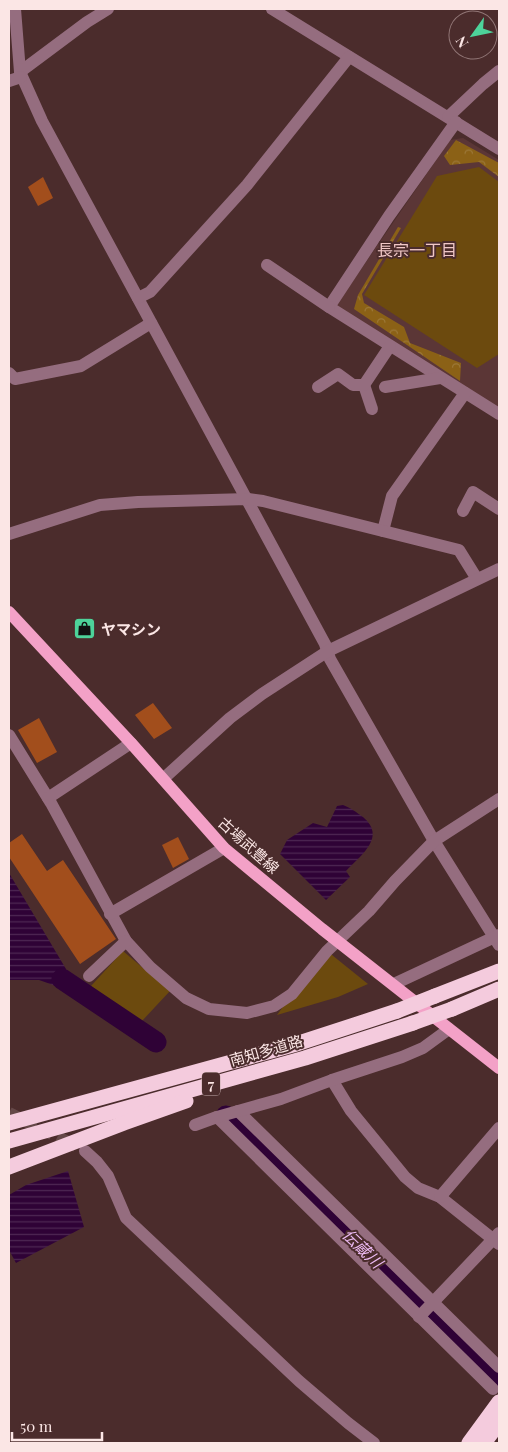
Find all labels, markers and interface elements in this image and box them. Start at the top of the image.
north arrow [448,10,498,60]
text: N [451,33,472,52]
district label: 長宗一丁目 [377,239,457,260]
shop icon: ヤマシン [73,617,97,641]
place label: ヤマシン [101,619,161,639]
street label: 古場武豊線 [214,812,284,878]
street label: 南知多道路 [227,1030,305,1070]
road number: 7 [202,1072,220,1096]
water label: 伝蔵川 [338,1224,389,1274]
scale bar [12,1410,102,1442]
text: 50 m [20,1416,53,1436]

